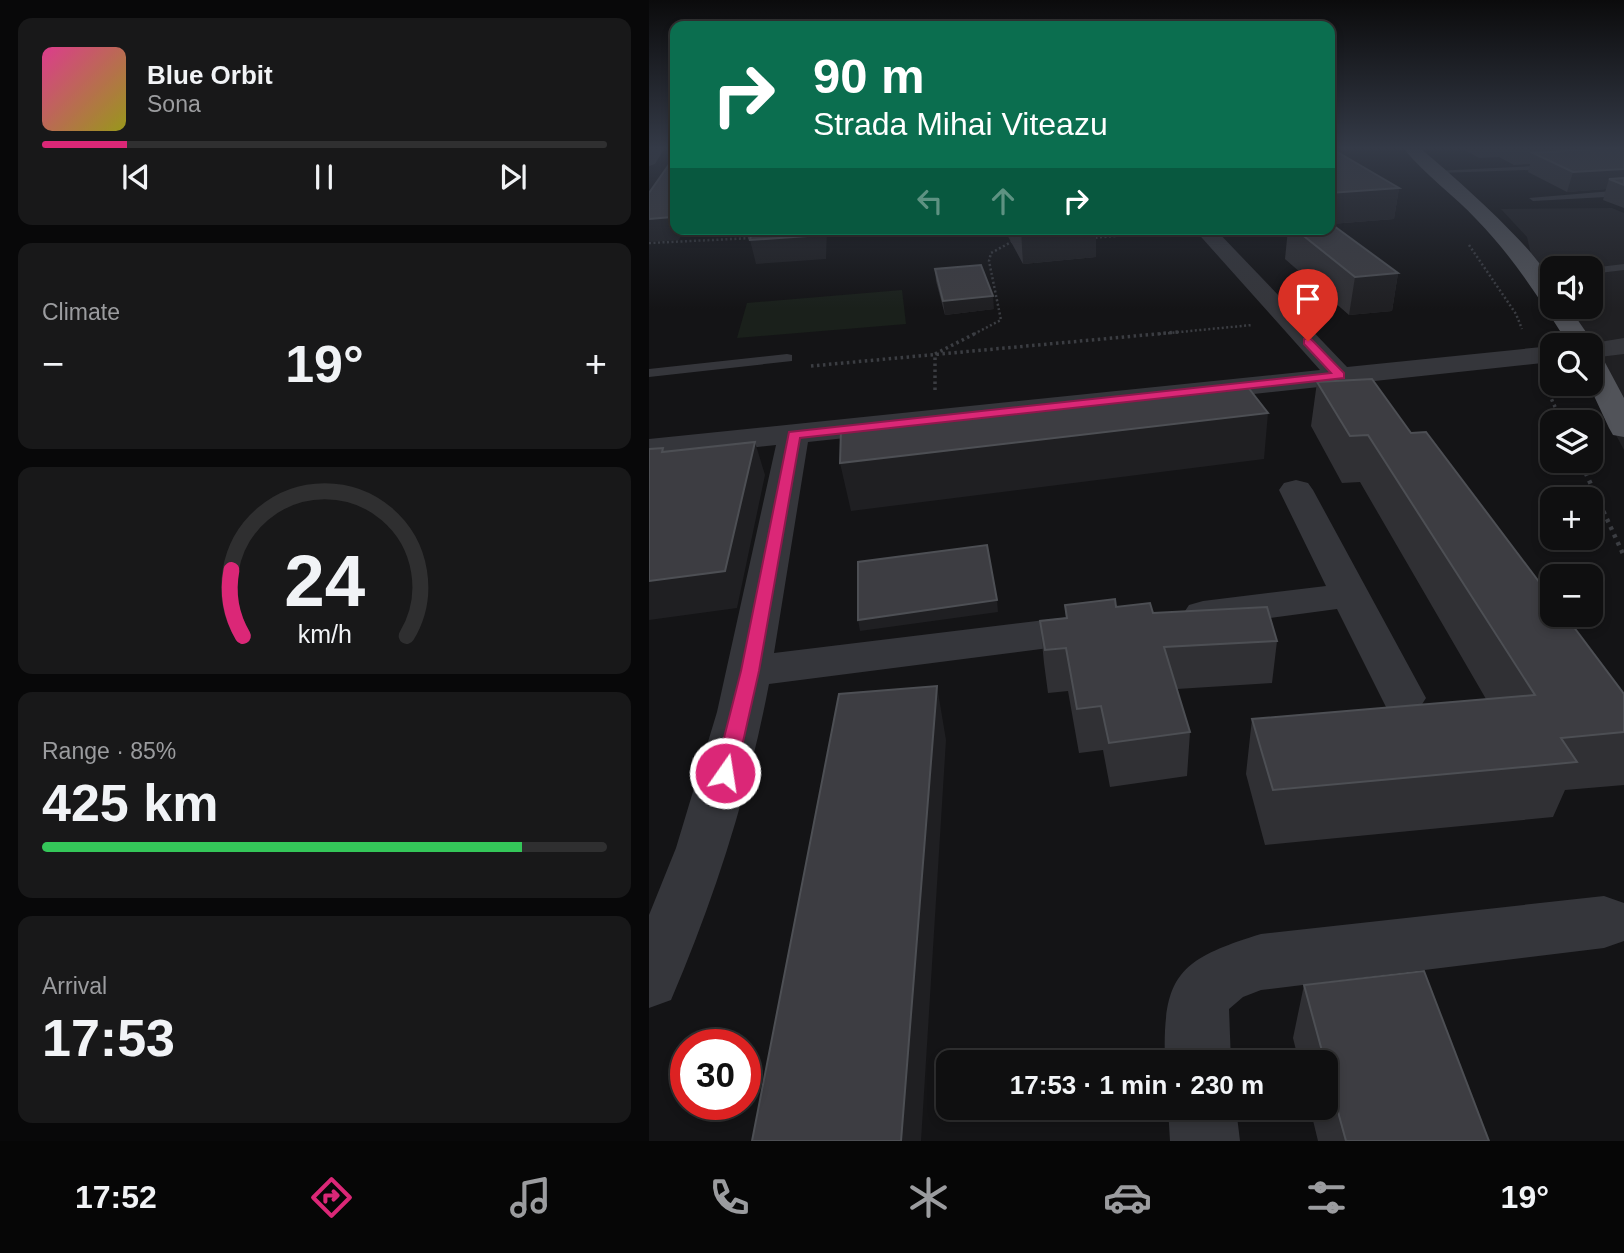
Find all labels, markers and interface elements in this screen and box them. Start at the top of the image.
icon: right [698,49,789,140]
text: 90 m [813,49,925,103]
text: Blue Orbit [147,60,273,90]
text: Sona [147,91,201,117]
text: Strada Mihai Viteazu [813,106,1108,142]
icon: previous [117,158,155,196]
icon: pause [305,158,343,196]
icon: next [494,158,532,196]
icon: left [911,182,949,220]
icon: ahead [984,182,1022,220]
icon: right [1057,182,1095,220]
map controls [1540,256,1603,627]
button: sound [1540,256,1603,319]
pin [1278,269,1338,341]
icon: arrive [1289,280,1327,318]
text: Climate [42,299,120,325]
button: search [1540,333,1603,396]
text: 19° [285,335,364,393]
text: − [42,343,64,385]
text: + [585,343,607,385]
button: layers [1540,410,1603,473]
button: + [1540,487,1603,550]
text: 24 [284,541,365,622]
button: − [1540,564,1603,627]
text: km/h [297,620,352,648]
position arrow [688,736,762,810]
text: Range · 85% [42,738,176,764]
text: 425 km [42,774,218,832]
text: Arrival [42,973,107,999]
text: 17:53 [42,1009,175,1067]
speed limit sign: 30 [670,1029,761,1120]
text: 17:53 · 1 min · 230 m [1010,1070,1264,1100]
icon: directions [307,1173,356,1222]
icon: music [506,1173,555,1222]
icon: phone [705,1173,754,1222]
icon: climate [904,1173,953,1222]
icon: car [1103,1173,1152,1222]
icon: filters [1302,1173,1351,1222]
text: 17:52 [75,1179,157,1215]
text: 19° [1501,1179,1549,1215]

